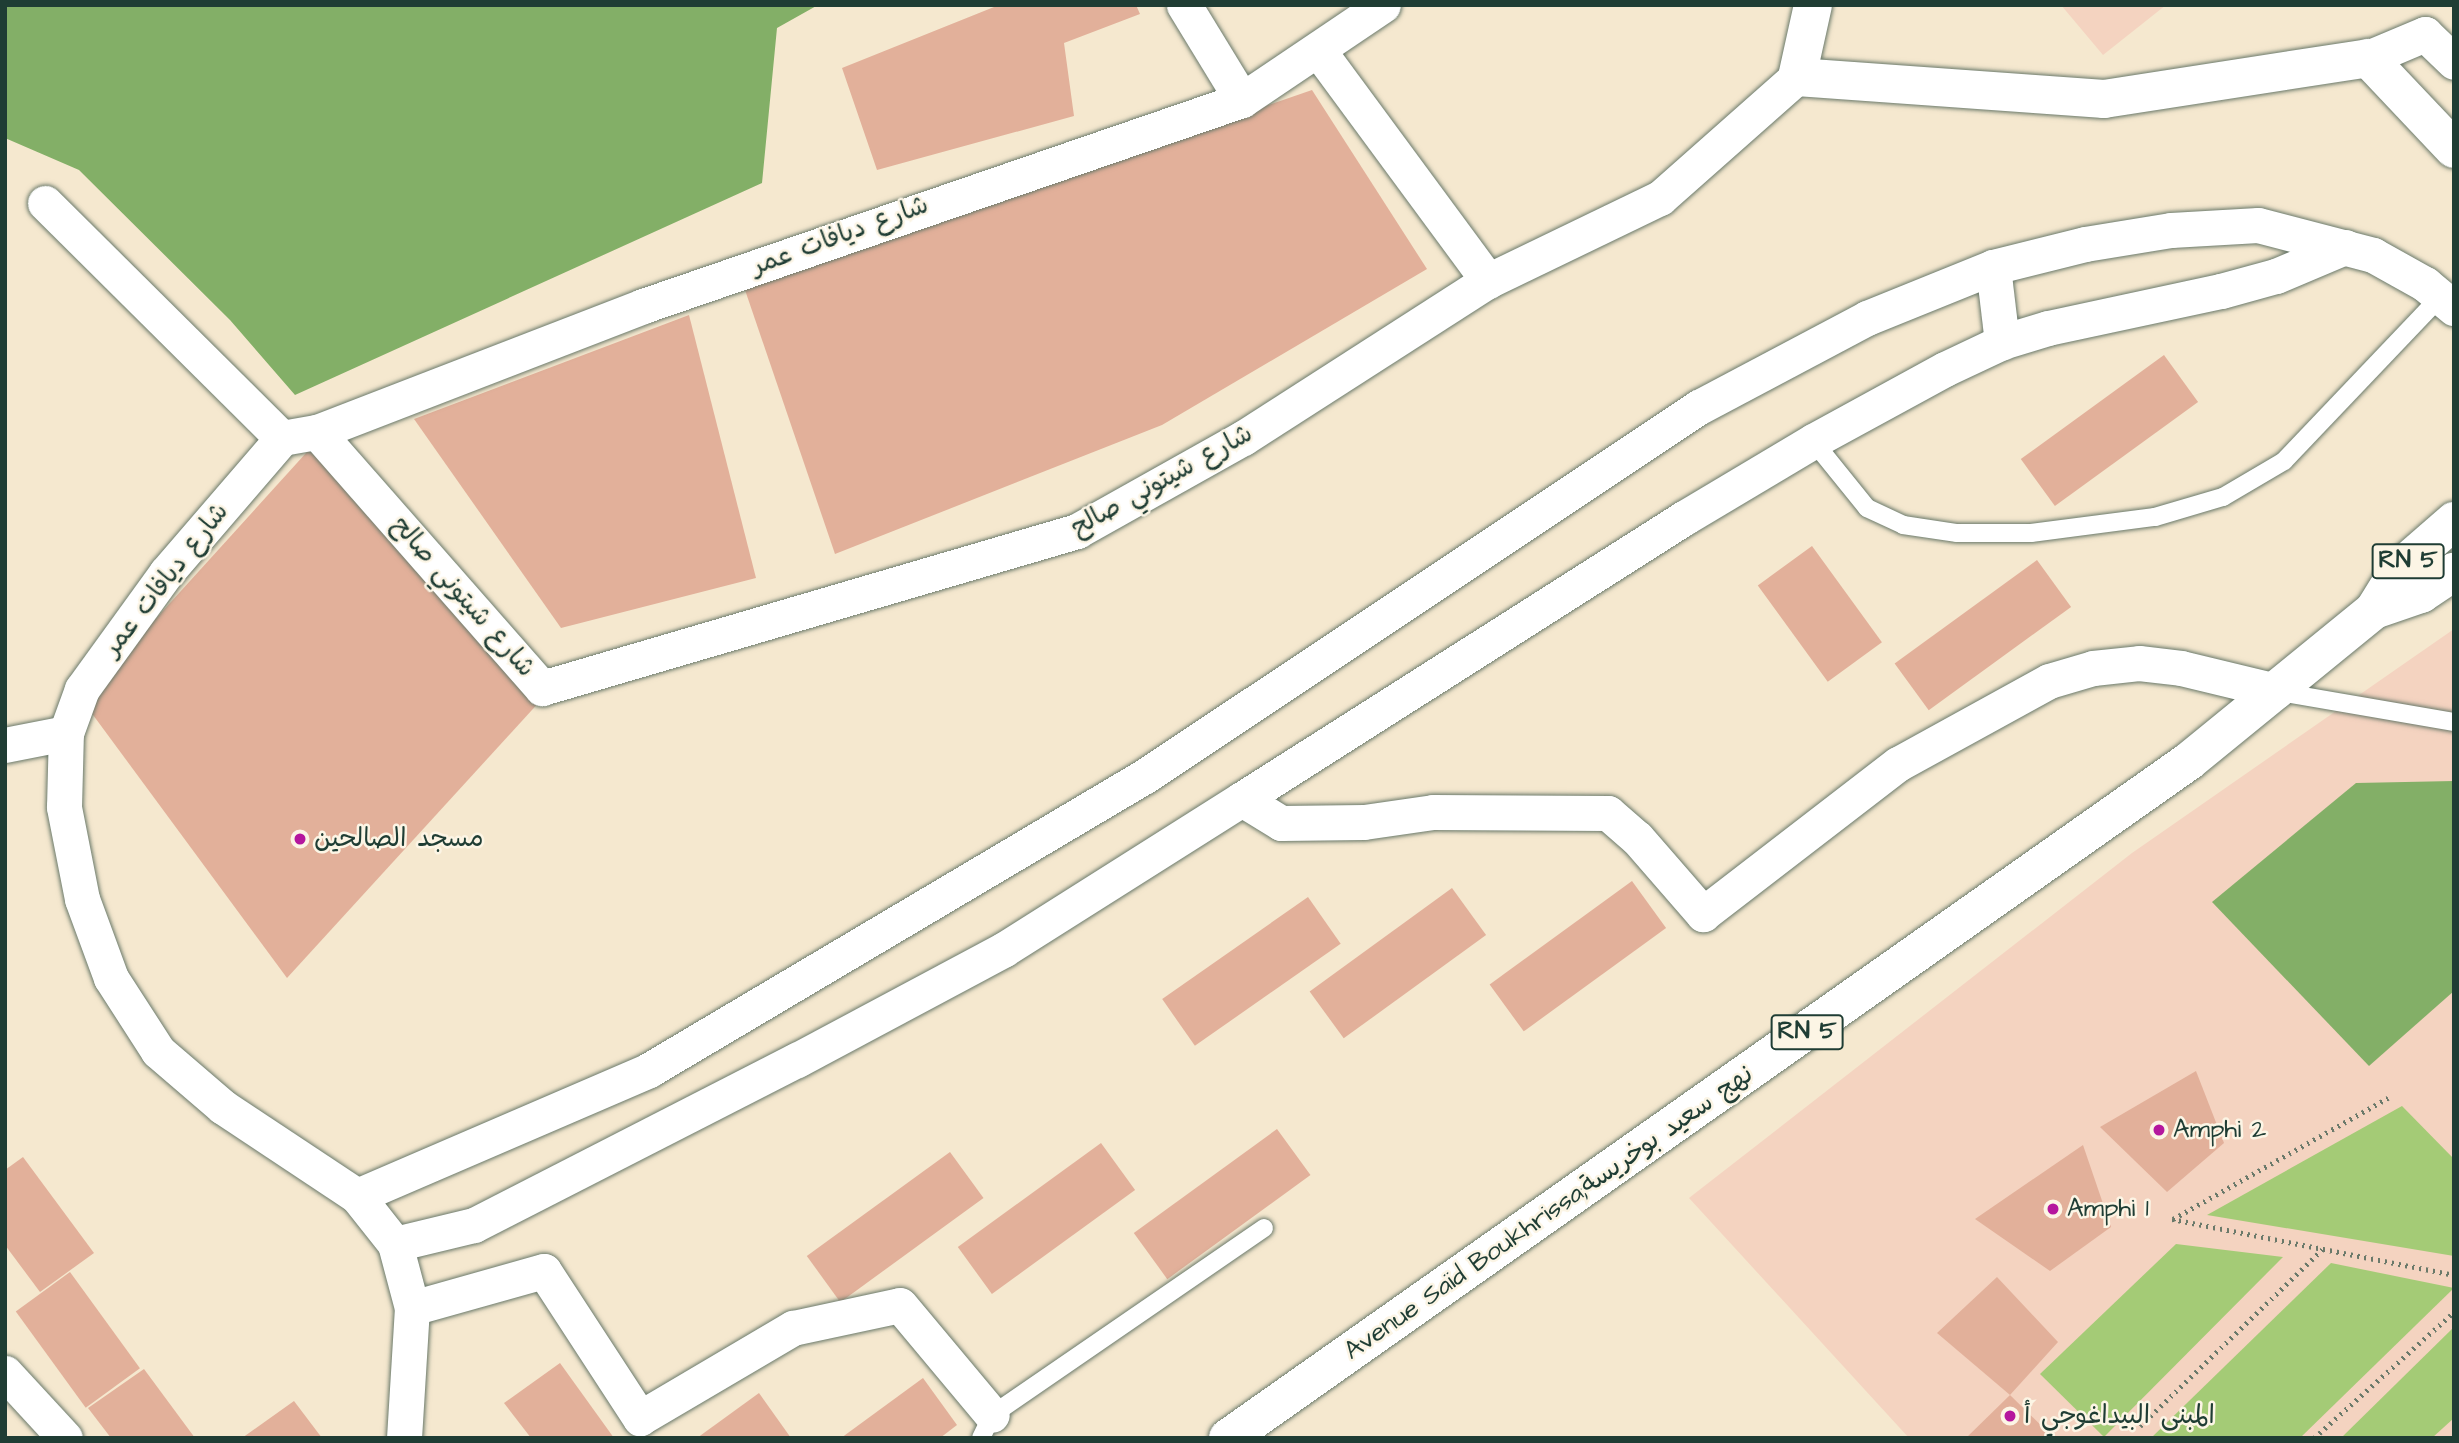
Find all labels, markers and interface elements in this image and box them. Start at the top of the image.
street label: شارع ديافات عمر [747,190,933,282]
street label: شارع شيتوني صالح [1066,418,1258,544]
street label: شارع ديافات عمر [96,497,236,663]
street label: شارع شيتوني صالح [385,510,541,684]
road number: RN 5 [2371,540,2445,582]
place label: مسجد الصالحين [314,823,484,855]
marker: مسجد الصالحين [292,831,308,847]
road number: RN 5 [1770,1012,1844,1052]
street label: Avenue Saïd Boukhrissa;نهج سعيد بوخريسة [1338,1059,1760,1367]
place label: Amphi 2 [2173,1114,2266,1146]
marker: Amphi 2 [2151,1122,2167,1138]
place label: Amphi 1 [2067,1193,2149,1225]
marker: Amphi 1 [2045,1201,2061,1217]
place label: المبنى البيداغوجي أ [2024,1400,2215,1432]
marker: المبنى البيداغوجي أ [2002,1408,2018,1424]

